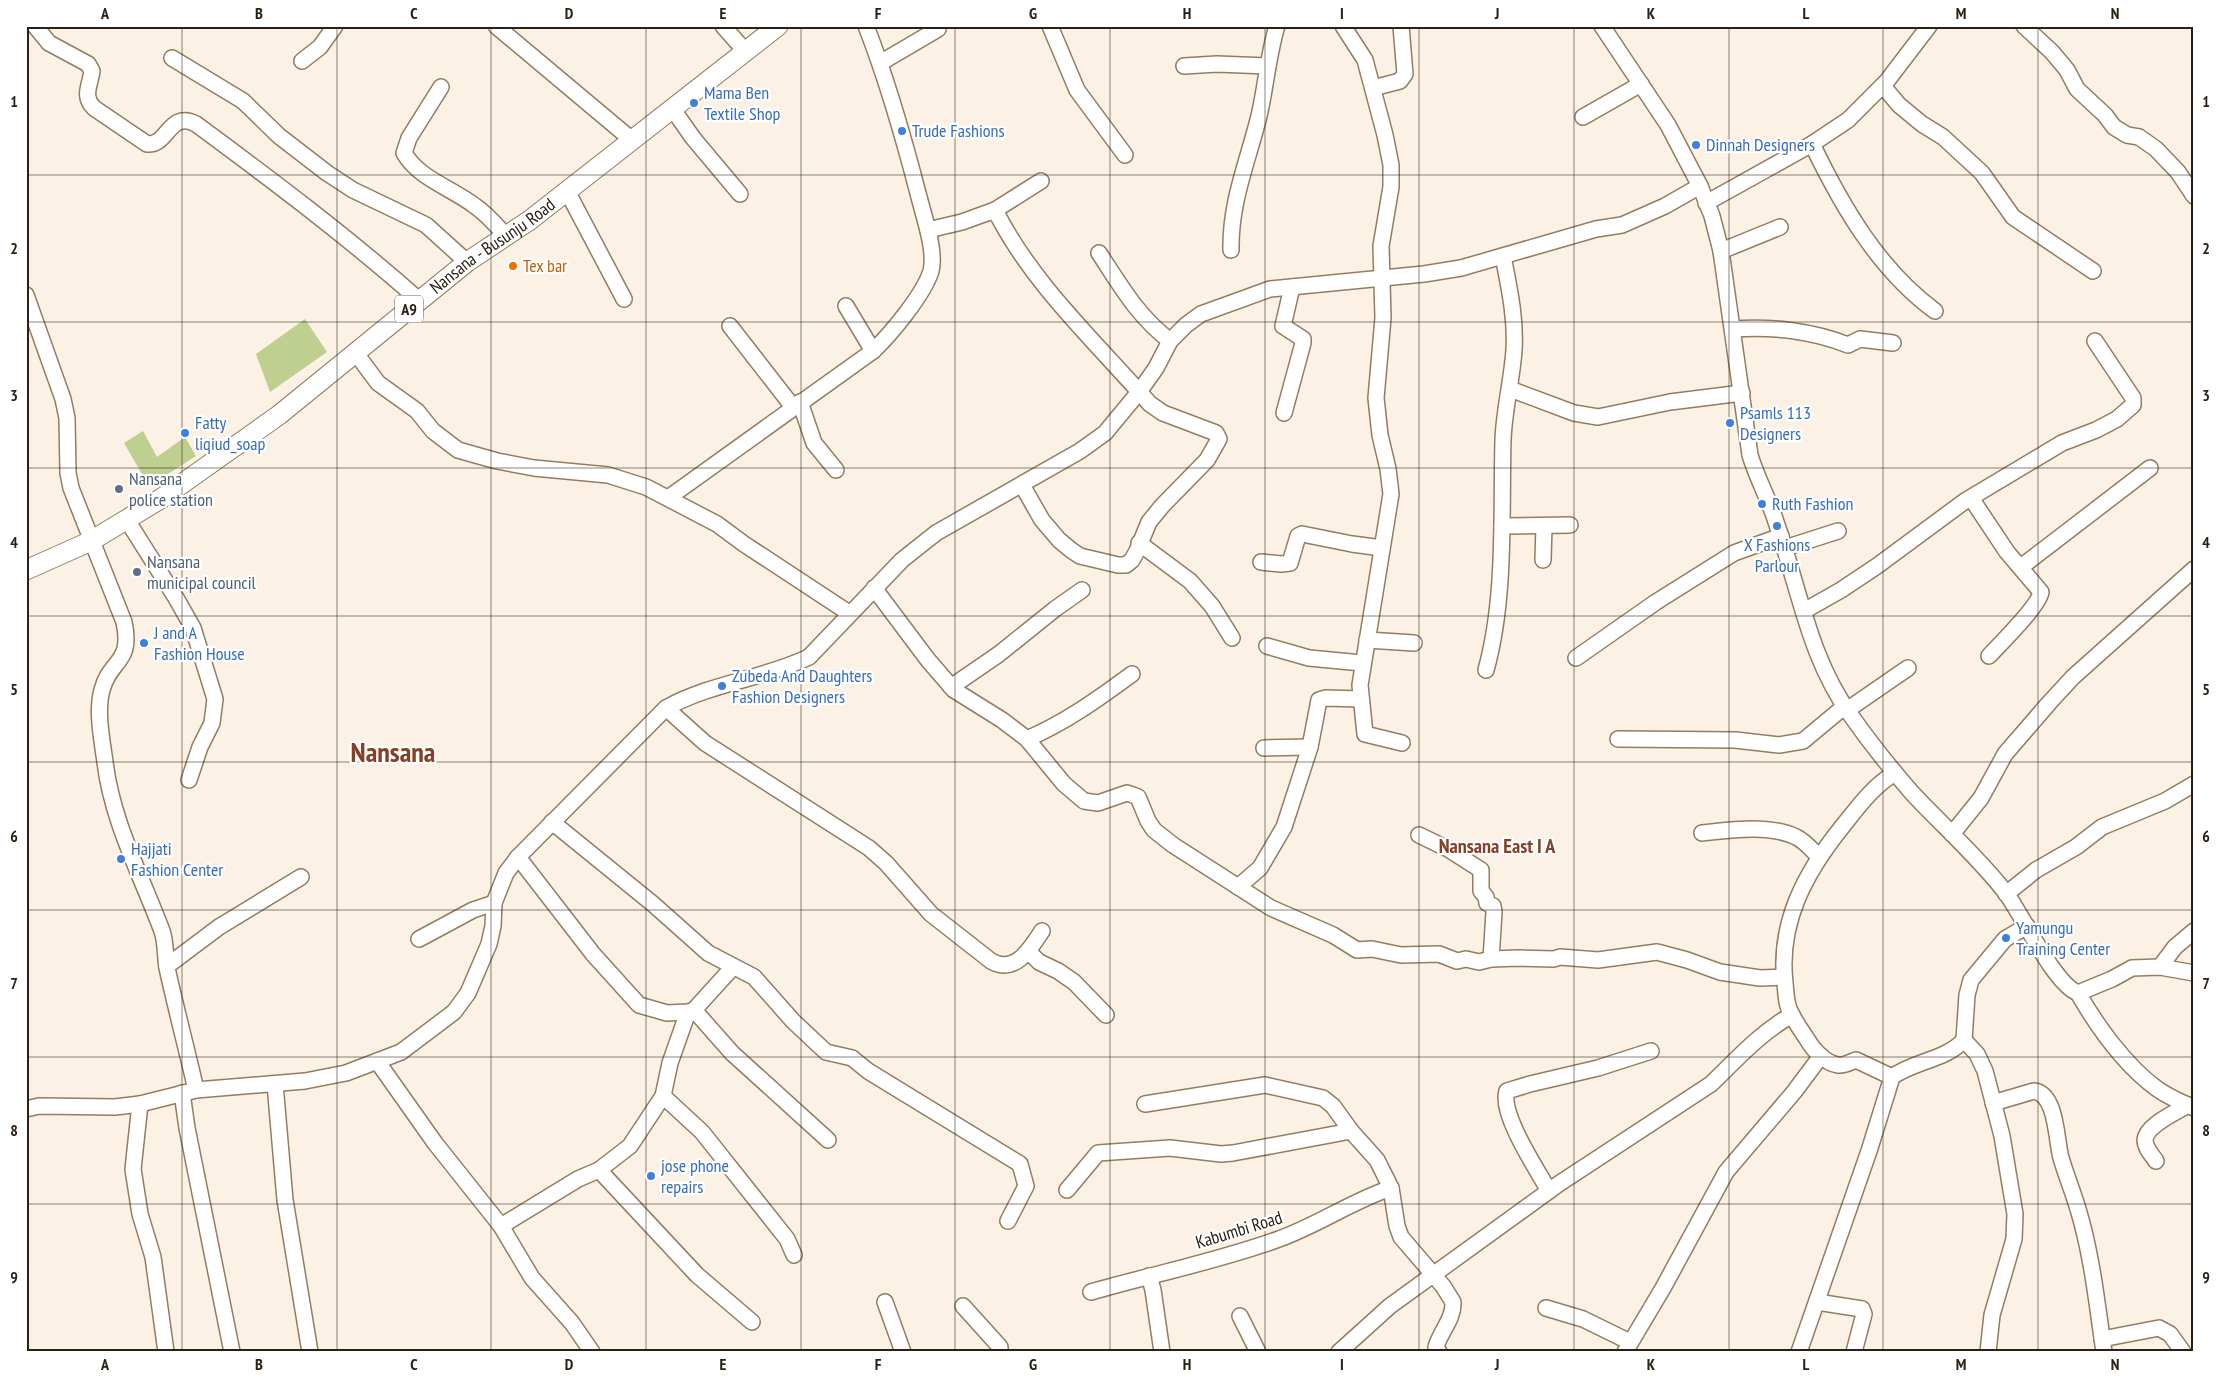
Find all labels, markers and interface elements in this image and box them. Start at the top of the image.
text: A [100,3,110,23]
text: B [255,3,263,23]
text: C [410,3,418,23]
text: D [565,3,574,23]
text: E [720,3,727,23]
text: F [875,3,882,23]
text: G [1029,3,1037,23]
text: H [1183,3,1191,23]
text: I [1340,3,1344,23]
text: J [1494,3,1499,23]
text: K [1647,3,1656,23]
text: L [1803,3,1810,23]
text: M [1956,3,1966,23]
text: N [2111,3,2119,23]
place label: Mama Ben Textile Shop [704,81,780,125]
text: 1 [10,91,18,111]
text: 1 [2202,91,2210,111]
marker: Mama Ben Textile Shop [688,97,700,109]
place label: Trude Fashions [912,119,1005,142]
marker: Trude Fashions [896,125,908,137]
place label: Dinnah Designers [1706,133,1815,156]
marker: Dinnah Designers [1690,139,1702,151]
street label: Nansana - Busunju Road [425,193,559,299]
text: 2 [10,238,18,258]
text: 2 [2202,238,2210,258]
place label: Tex bar [523,254,567,277]
marker: Tex bar [507,260,519,272]
road number: A9 [395,296,423,322]
text: 3 [10,385,18,405]
text: 3 [2202,385,2210,405]
place label: Psamls 113 Designers [1740,401,1811,445]
place label: Fatty liqiud_soap [195,411,265,455]
marker: Psamls 113 Designers [1724,417,1736,429]
marker: Fatty liqiud_soap [179,427,191,439]
place label: Nansana police station [129,467,213,511]
marker: Nansana police station [113,483,125,495]
place label: Ruth Fashion [1772,492,1853,515]
marker: Ruth Fashion [1756,498,1768,510]
marker: X Fashions Parlour [1771,520,1783,532]
text: 4 [10,532,18,552]
text: 4 [2202,532,2210,552]
place label: X Fashions Parlour [1744,533,1810,577]
place label: Nansana municipal council [147,550,257,594]
marker: Nansana municipal council [131,566,143,578]
place label: J and A Fashion House [153,621,245,665]
marker: J and A Fashion House [138,637,150,649]
place label: Zubeda And Daughters Fashion Designers [732,664,872,708]
text: 5 [10,679,18,699]
text: 5 [2202,679,2210,699]
marker: Zubeda And Daughters Fashion Designers [716,680,728,692]
district label: Nansana [351,733,435,770]
text: 6 [10,826,18,846]
text: 6 [2202,826,2210,846]
district label: Nansana East I A [1439,833,1556,859]
place label: Hajjati Fashion Center [131,837,223,881]
marker: Hajjati Fashion Center [115,853,127,865]
place label: Yamungu Training Center [2016,916,2110,960]
marker: Yamungu Training Center [2000,932,2012,944]
text: 7 [10,973,18,993]
text: 7 [2202,973,2210,993]
text: 8 [10,1120,18,1140]
text: 8 [2202,1120,2210,1140]
place label: jose phone repairs [661,1154,729,1198]
marker: jose phone repairs [645,1170,657,1182]
street label: Kabumbi Road [1193,1205,1285,1254]
text: 9 [10,1267,18,1287]
text: 9 [2202,1267,2210,1287]
text: A [100,1354,110,1374]
text: B [255,1354,263,1374]
text: C [410,1354,418,1374]
text: D [565,1354,574,1374]
text: E [720,1354,727,1374]
text: F [875,1354,882,1374]
text: G [1029,1354,1037,1374]
text: H [1183,1354,1191,1374]
text: I [1340,1354,1344,1374]
text: J [1494,1354,1499,1374]
text: K [1647,1354,1656,1374]
text: L [1803,1354,1810,1374]
text: M [1956,1354,1966,1374]
text: N [2111,1354,2119,1374]

